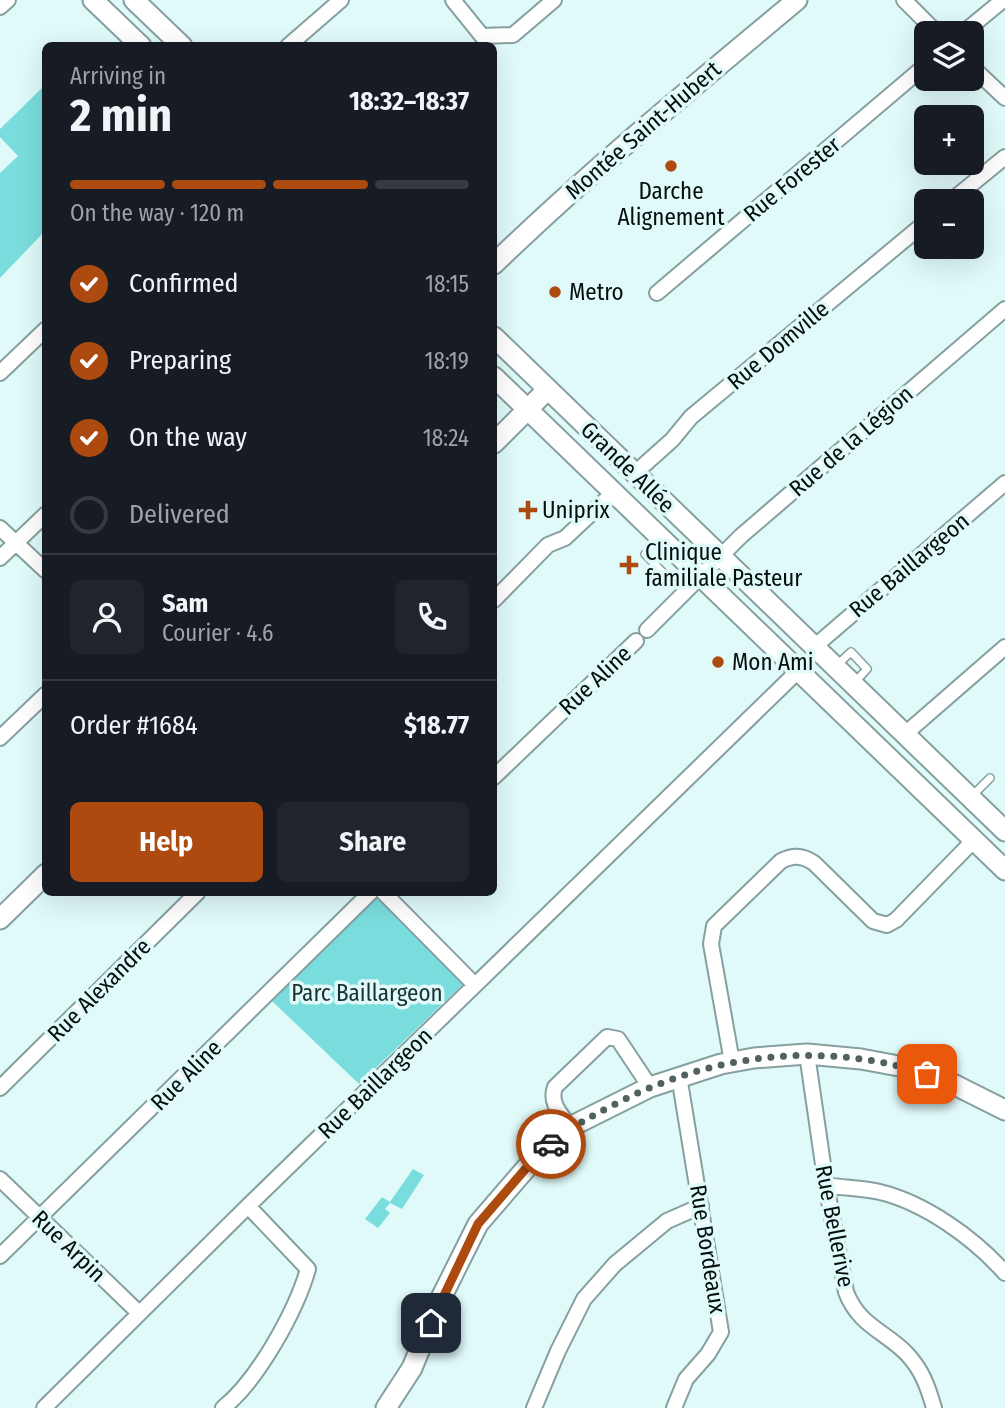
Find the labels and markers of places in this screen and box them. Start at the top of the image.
marker: Darche Alignement [663,158,679,174]
place label: Darche Alignement [618,177,725,231]
place label: Metro [569,278,624,306]
marker: Metro [547,284,563,300]
place label: Uniprix [542,496,610,524]
marker: Uniprix [520,502,536,518]
place label: Clinique familiale Pasteur [645,538,802,592]
marker: Clinique familiale Pasteur [619,555,639,575]
place label: Mon Ami [732,648,814,676]
marker: Mon Ami [710,654,726,670]
pin [897,1044,957,1104]
pin [401,1293,461,1353]

